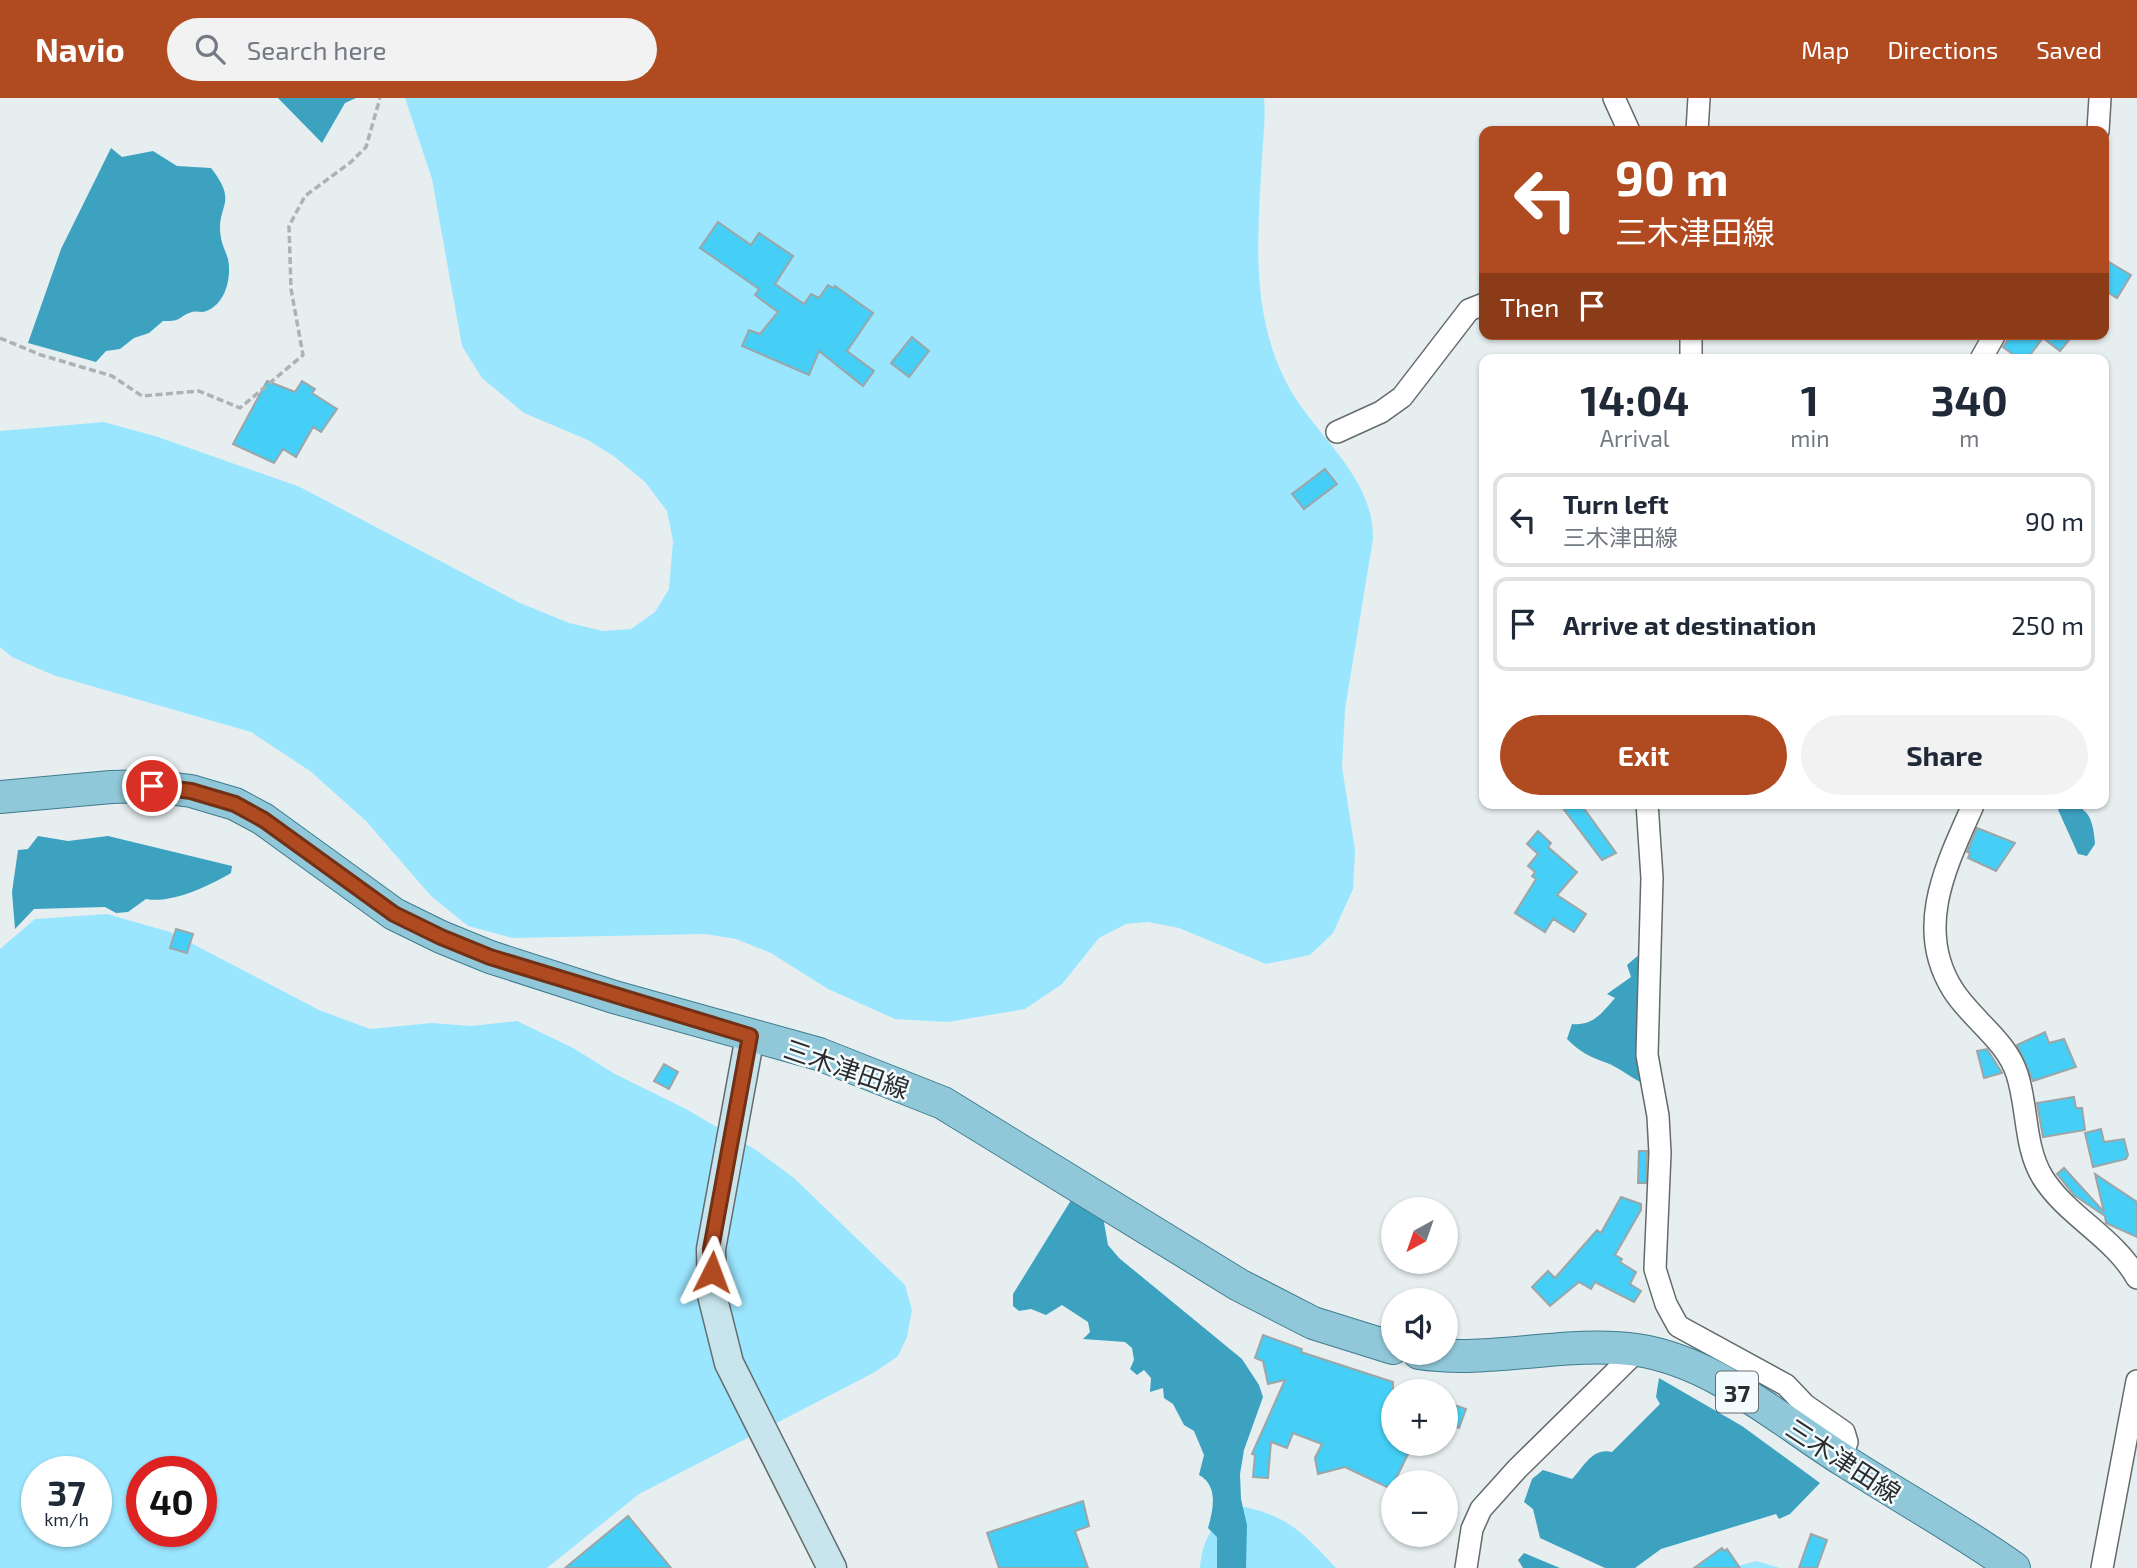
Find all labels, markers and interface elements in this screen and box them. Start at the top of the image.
search box [167,18,657,81]
text: Navio [35,29,125,69]
icon: search [191,30,229,68]
text: Search here [247,34,386,65]
text: Map [1801,35,1849,64]
text: Directions [1887,35,1998,64]
text: Saved [2036,35,2102,64]
text: 90 m [1615,147,1729,206]
icon: left [1500,154,1591,245]
text: 三木津田線 [1615,212,1775,250]
icon: arrive [1573,287,1611,325]
text: Then [1500,291,1559,322]
text: 14:04 [1580,374,1689,424]
text: 1 [1801,374,1819,424]
text: 340 [1931,374,2008,424]
text: Arrival [1600,424,1670,452]
text: min [1790,424,1830,452]
text: m [1959,424,1979,452]
text: Turn left [1563,488,1669,519]
icon: left [1504,501,1542,539]
text: 90 m [2025,505,2084,536]
text: 三木津田線 [1563,523,1678,551]
icon: arrive [1504,605,1542,643]
text: Arrive at destination [1563,609,1816,640]
text: 250 m [2011,609,2084,640]
button: Exit [1500,715,1787,795]
button: Share [1801,715,2088,795]
pin [122,756,182,816]
icon: arrive [133,767,171,805]
street label: 三木津田線 [780,1032,914,1104]
north arrow [1381,1197,1458,1274]
map controls [1381,1197,1458,1547]
position arrow [675,1235,749,1309]
button: sound [1381,1288,1458,1365]
road number: 37 [1716,1372,1758,1412]
button: + [1381,1379,1458,1456]
street label: 三木津田線 [1781,1412,1907,1508]
speed limit sign: 40 [126,1456,217,1547]
button: − [1381,1470,1458,1547]
text: 37 [47,1471,86,1513]
text: km/h [44,1508,89,1530]

